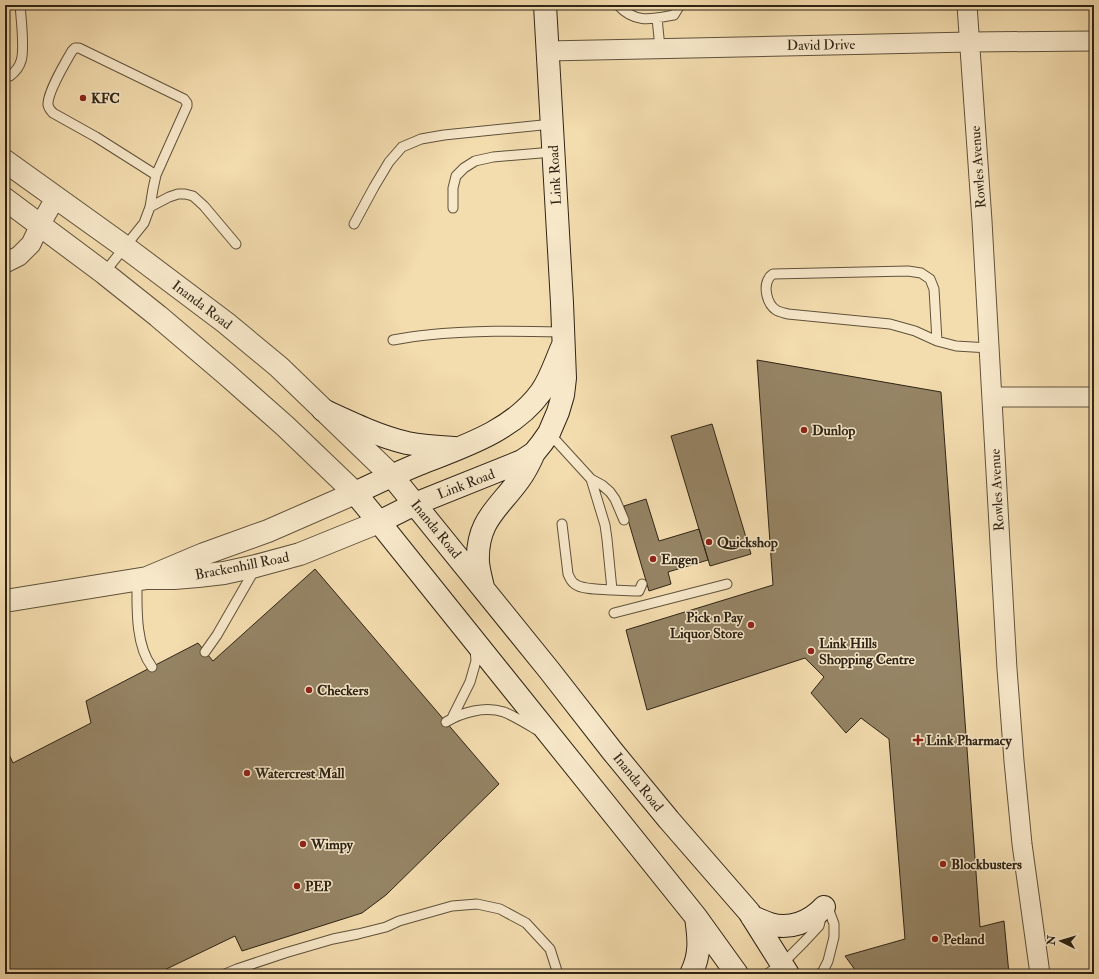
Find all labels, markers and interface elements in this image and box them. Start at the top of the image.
street label: David Drive [787,36,856,54]
place label: KFC [91,90,120,107]
marker: KFC [78,93,88,103]
street label: Rowles Avenue [967,125,989,209]
street label: Link Road [545,144,565,205]
street label: Inanda Road [169,277,235,333]
place label: Dunlop [812,422,855,440]
marker: Dunlop [799,425,809,435]
street label: Rowles Avenue [986,448,1008,532]
street label: Link Road [435,465,497,503]
street label: Inanda Road [407,496,465,562]
place label: Quickshop [717,534,778,552]
marker: Quickshop [704,537,714,547]
street label: Brackenhill Road [193,549,291,583]
place label: Engen [661,551,699,569]
marker: Engen [648,554,658,564]
place label: Pick n Pay Liquor Store [670,609,744,643]
marker: Pick n Pay Liquor Store [746,620,756,630]
place label: Link Hills Shopping Centre [819,635,915,669]
marker: Link Hills Shopping Centre [806,646,816,656]
place label: Checkers [317,682,369,699]
marker: Checkers [304,685,314,695]
place label: Link Pharmacy [926,732,1013,750]
marker: Link Pharmacy [913,735,923,745]
street label: Inanda Road [609,749,667,815]
place label: Watercrest Mall [254,765,345,782]
marker: Watercrest Mall [242,768,252,778]
place label: Wimpy [310,836,354,854]
marker: Wimpy [298,839,308,849]
place label: Blockbusters [951,856,1022,873]
marker: Blockbusters [938,859,948,869]
place label: PEP [305,878,332,895]
marker: PEP [292,881,302,891]
north arrow [1041,921,1081,961]
place label: Petland [943,931,985,948]
marker: Petland [930,934,940,944]
text: N [1045,934,1059,947]

